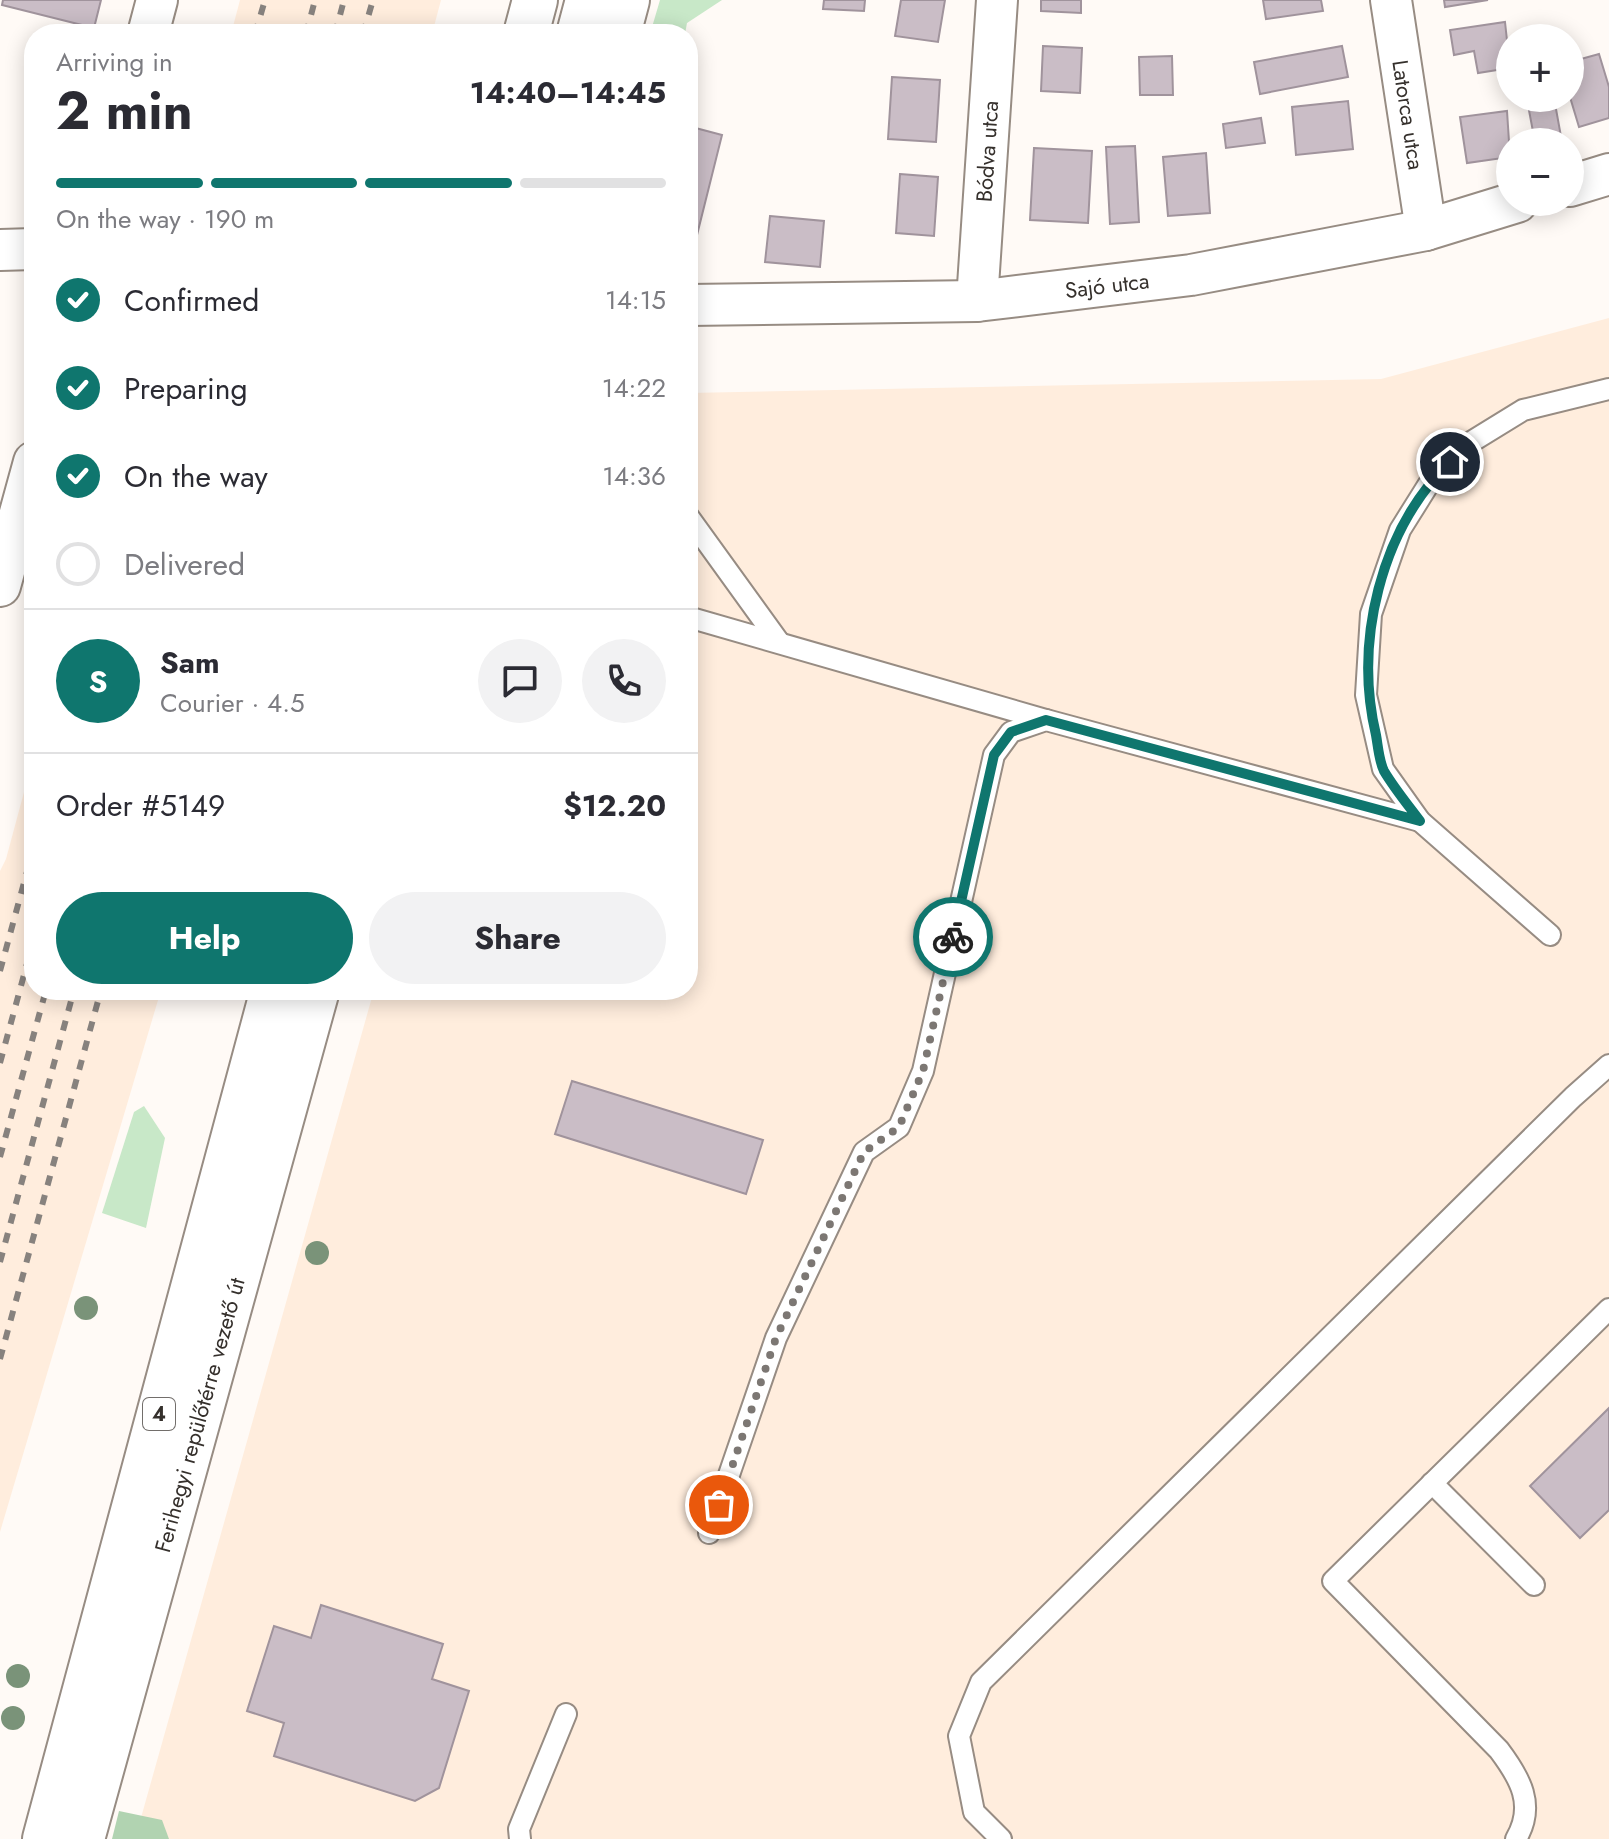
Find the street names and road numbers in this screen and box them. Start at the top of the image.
street label: Latorca utca [1384,58,1433,172]
street label: Bódva utca [968,100,1006,203]
street label: Sajó utca [1063,264,1151,306]
street label: Ferihegyi repülőtérre vezető út [146,1273,253,1556]
road number: 4 [143,1398,175,1430]

